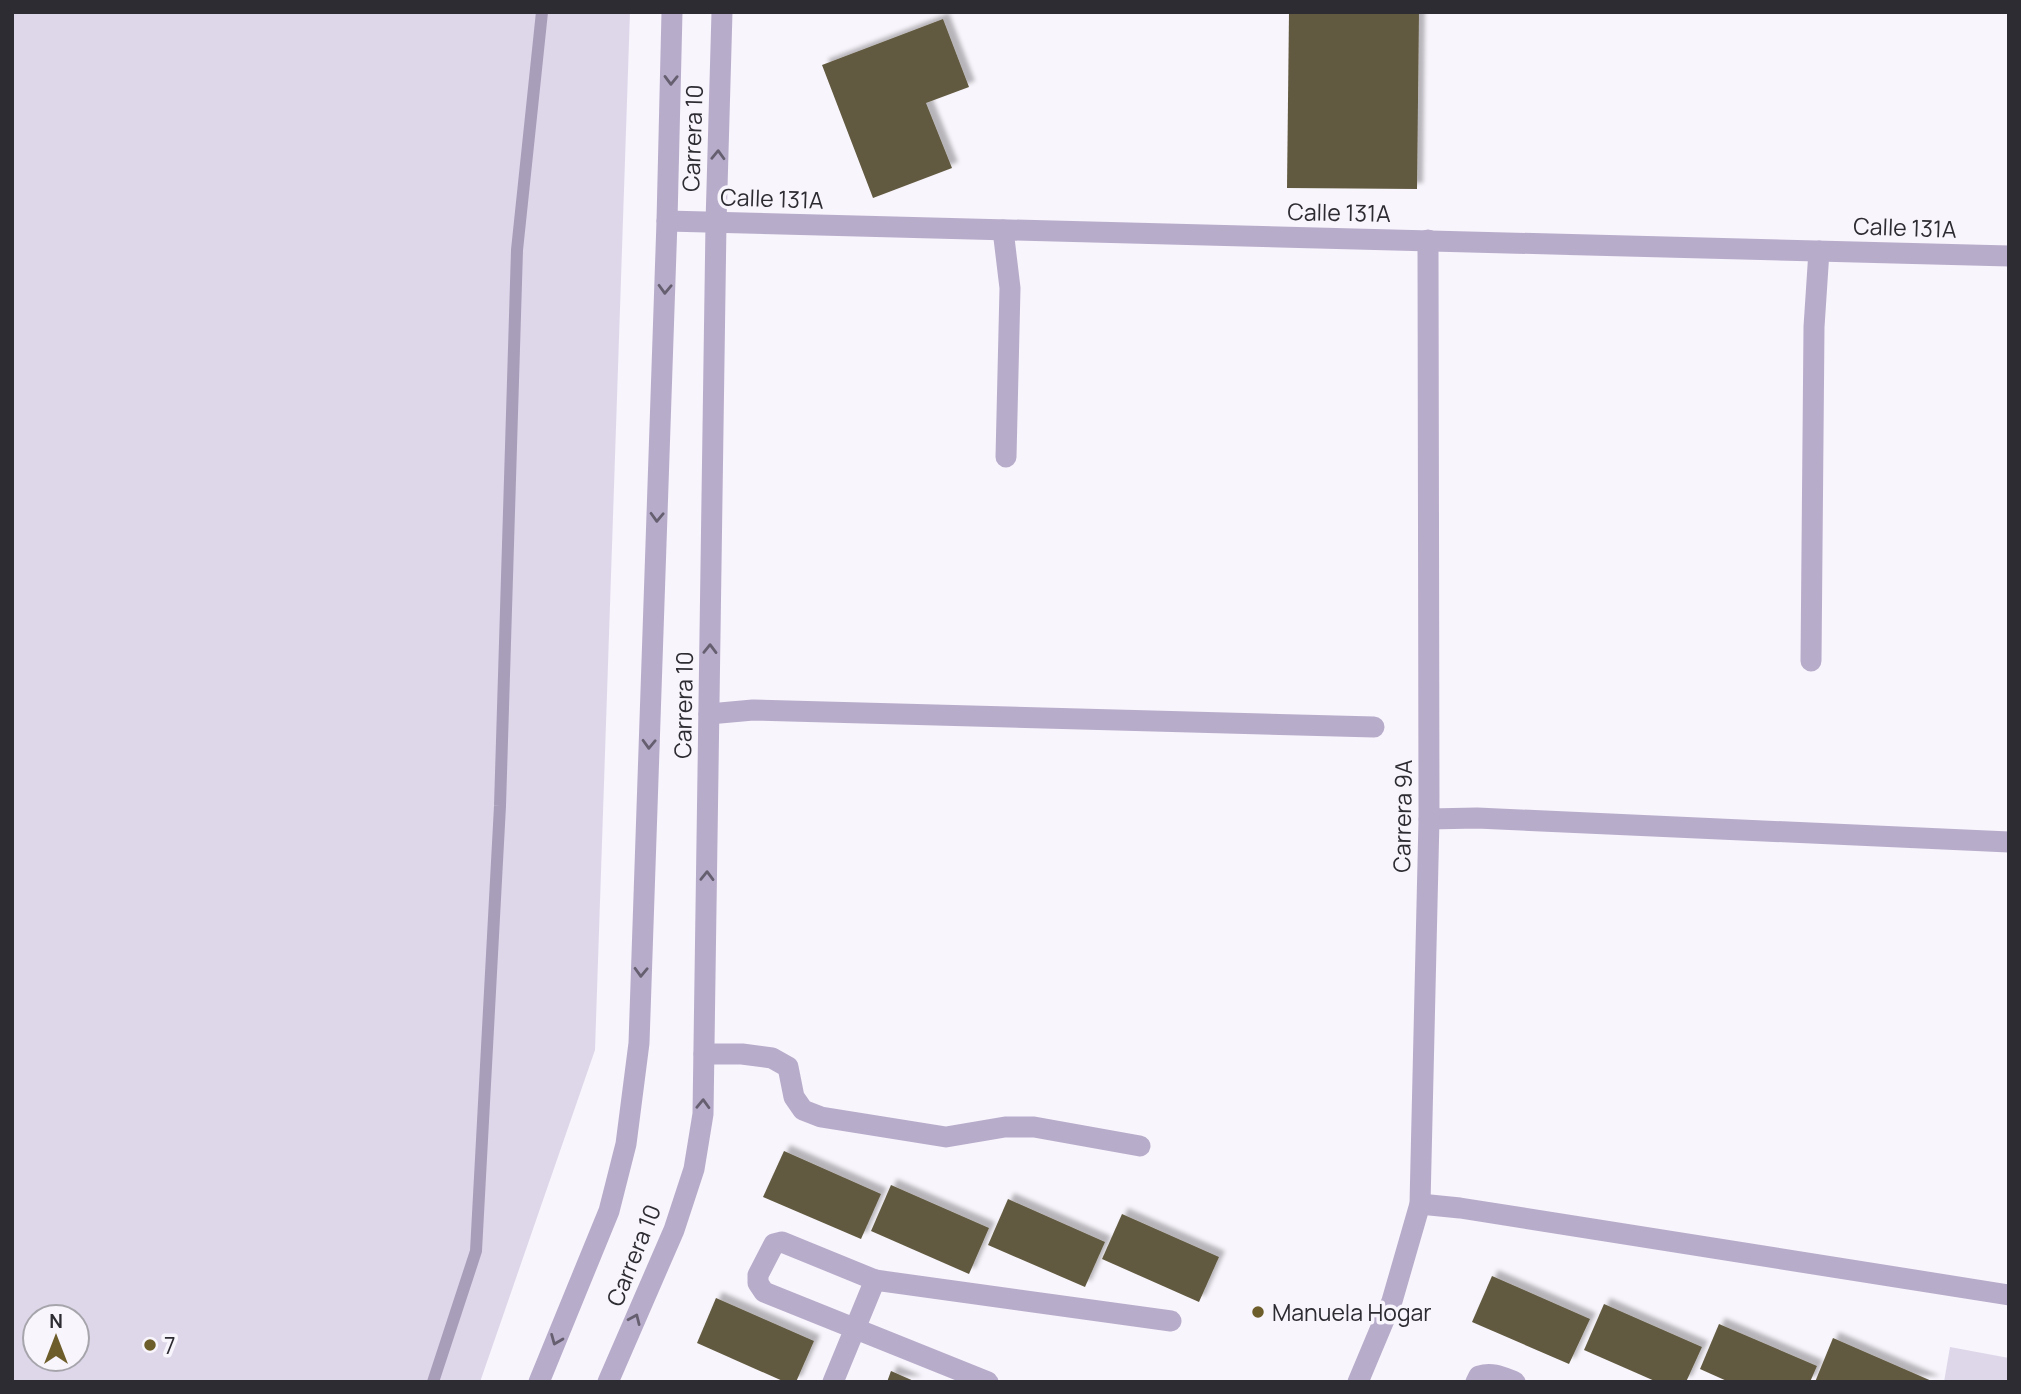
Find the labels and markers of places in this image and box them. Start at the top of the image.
place label: Manuela Hogar [1272,1296,1432,1328]
marker: Manuela Hogar [1250,1304,1266,1320]
place label: 7 [164,1329,176,1361]
marker: 7 [142,1337,158,1353]

